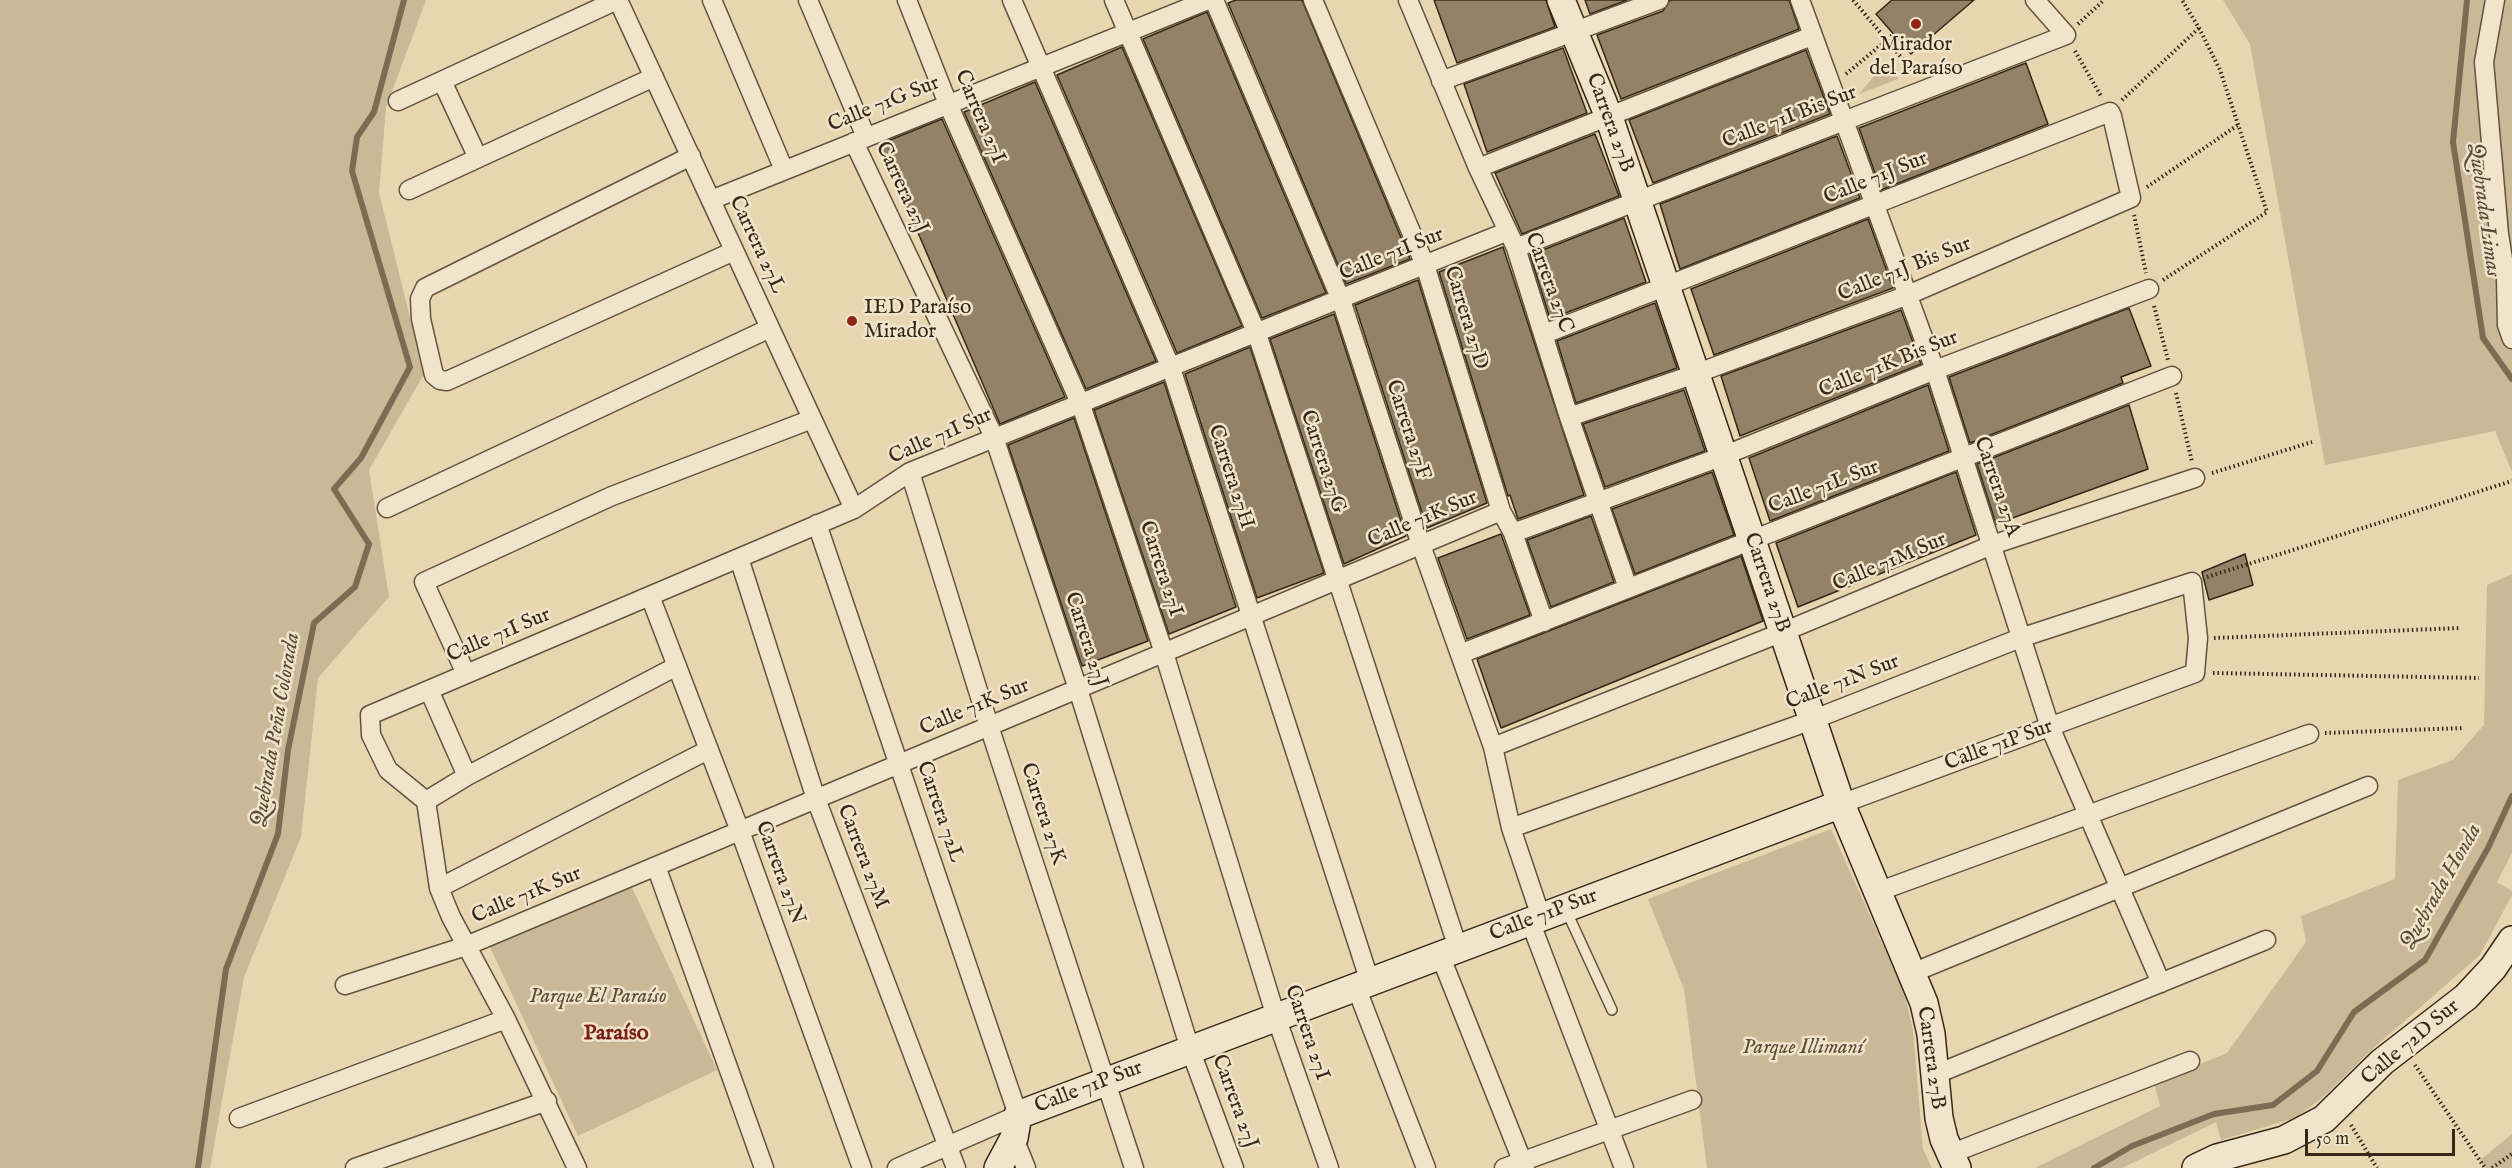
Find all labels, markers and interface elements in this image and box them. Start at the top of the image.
marker: Mirador del Paraíso [1909,17,1923,31]
place label: Mirador del Paraíso [1869,33,1963,83]
street label: Carrera 27I [948,67,1010,167]
street label: Carrera 27B [1579,70,1639,176]
street label: Calle 71G Sur [825,71,943,139]
street label: Calle 71I Bis Sur [1719,81,1861,155]
street label: Carrera 27J [869,138,933,238]
water label: Quebrada Limas [2461,141,2505,279]
street label: Calle 71J Sur [1820,147,1932,211]
street label: Carrera 27L [722,192,790,298]
street label: Calle 71I Sur [1336,223,1448,287]
street label: Carrera 27C [1518,229,1578,337]
street label: Calle 71J Bis Sur [1835,232,1975,308]
street label: Carrera 27D [1437,263,1493,373]
place label: IED Paraíso Mirador [864,296,971,346]
marker: IED Paraíso Mirador [845,314,859,328]
street label: Calle 71K Bis Sur [1816,326,1962,404]
street label: Carrera 27F [1379,377,1435,483]
street label: Calle 71I Sur [885,403,997,471]
street label: Carrera 27G [1294,407,1350,517]
street label: Carrera 27H [1201,422,1259,532]
street label: Carrera 27A [1967,434,2025,540]
street label: Calle 71L Sur [1765,455,1883,521]
street label: Calle 71K Sur [1364,486,1482,554]
street label: Carrera 27I [1133,518,1187,620]
street label: Calle 71M Sur [1829,528,1951,598]
street label: Carrera 27B [1737,530,1795,636]
street label: Carrera 27J [1058,589,1112,691]
street label: Calle 71I Sur [443,603,555,669]
water label: Quebrada Peña Colorada [247,631,307,829]
street label: Calle 71N Sur [1783,650,1903,716]
street label: Calle 71K Sur [916,674,1034,742]
street label: Calle 71P Sur [1941,715,2057,777]
street label: Carrera 72L [910,758,968,866]
street label: Carrera 27K [1014,760,1070,868]
street label: Carrera 27M [831,801,893,913]
street label: Carrera 27N [749,818,809,928]
water label: Quebrada Honda [2395,820,2489,954]
street label: Calle 71K Sur [468,862,586,930]
street label: Calle 71P Sur [1487,884,1601,948]
street label: Carrera 27I [1278,982,1334,1084]
park label: Parque El Paraíso [529,985,667,1011]
street label: Calle 72D Sur [2357,995,2465,1091]
street label: Carrera 27B [1910,1005,1950,1111]
district label: Paraíso [583,1021,649,1047]
park label: Parque Illimaní [1742,1036,1864,1062]
street label: Carrera 27J [1205,1051,1263,1153]
street label: Calle 71P Sur [1032,1056,1146,1120]
scale bar [2308,1117,2458,1155]
text: 50 m [2316,1128,2349,1151]

